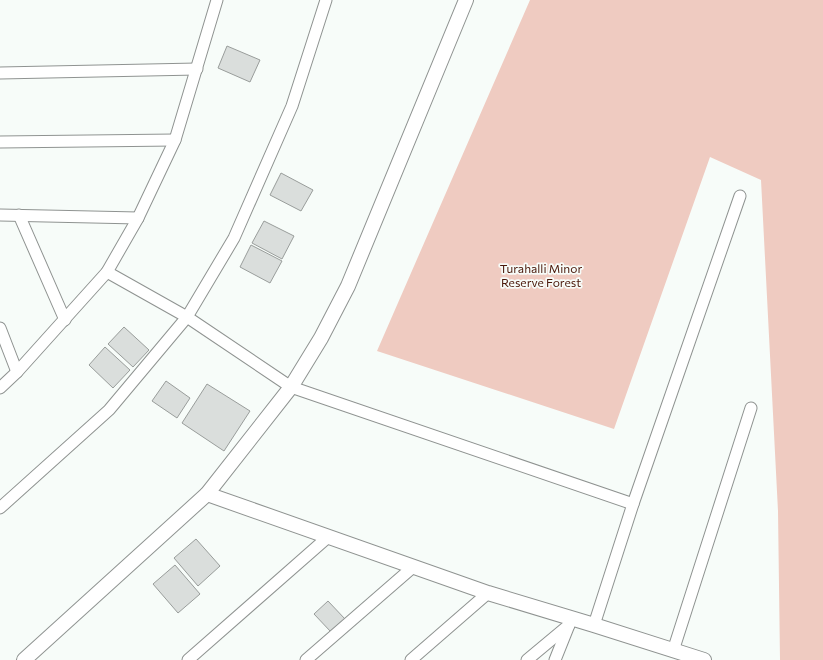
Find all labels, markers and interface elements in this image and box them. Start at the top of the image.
park label: Turahalli Minor Reserve Forest [500,261,582,289]

